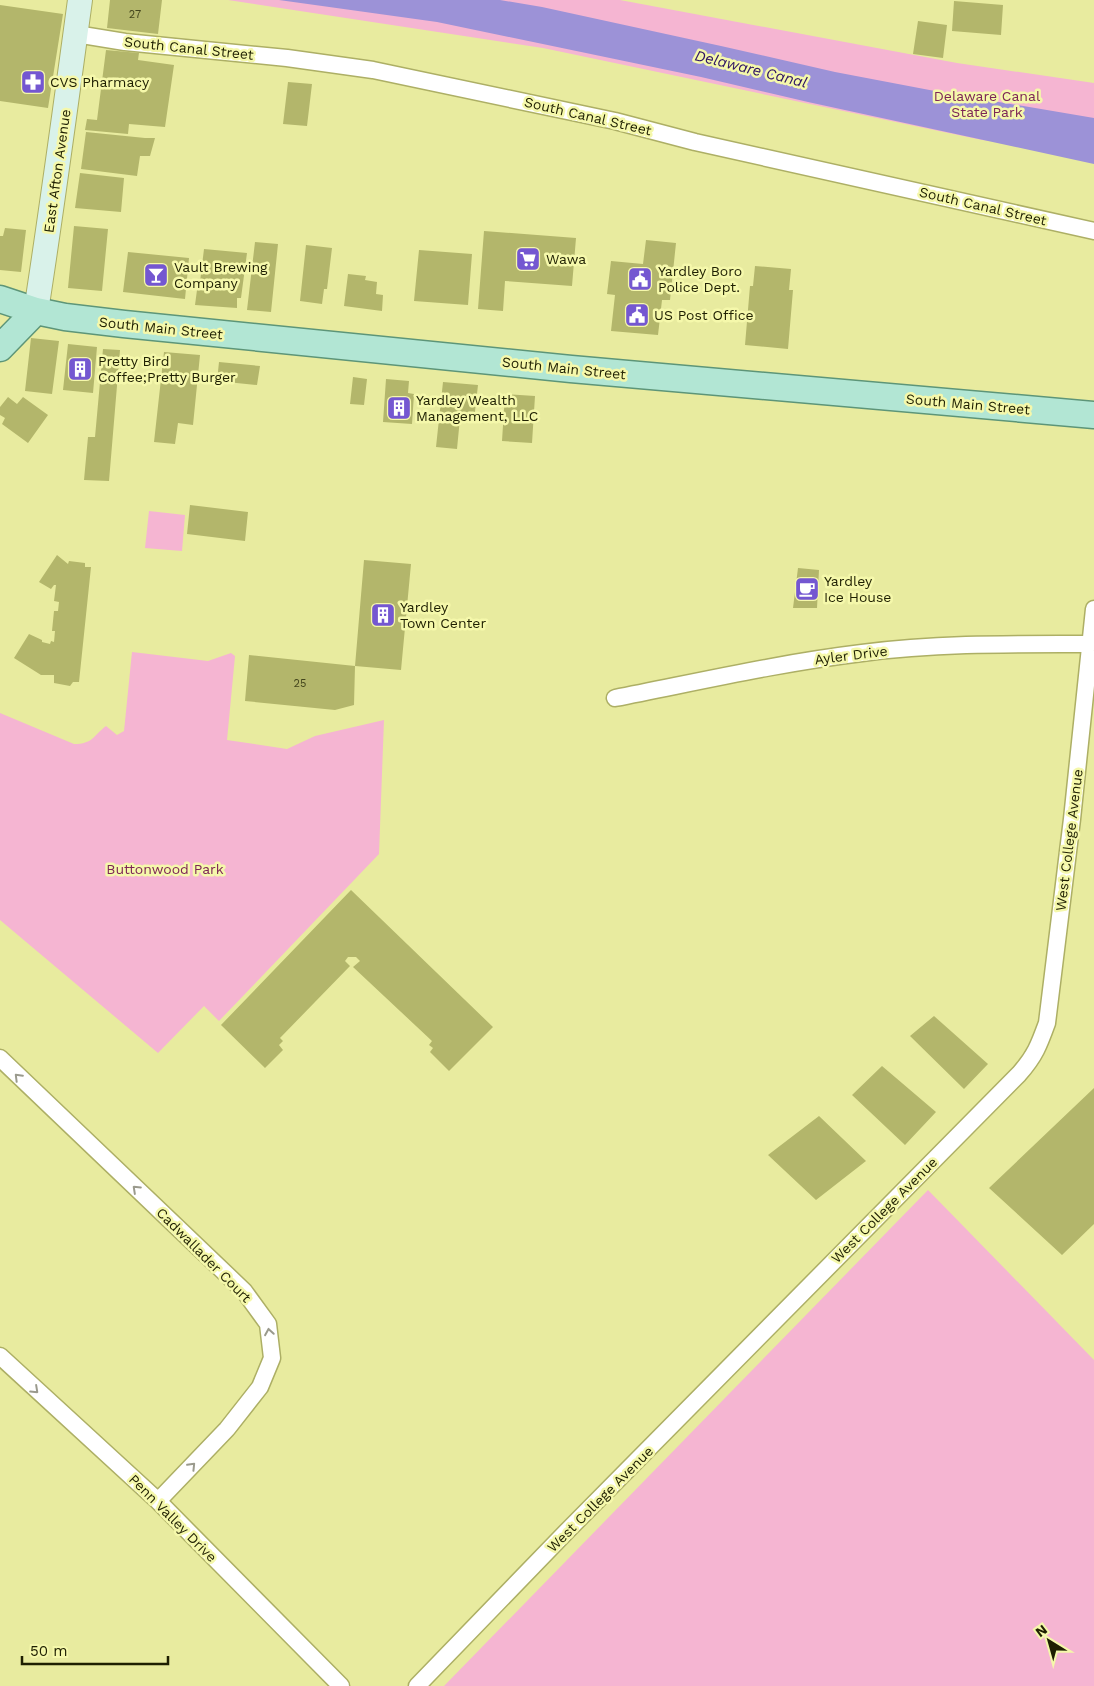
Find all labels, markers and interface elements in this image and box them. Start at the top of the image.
house number: 27 [129,8,141,21]
street label: South Canal Street [123,33,255,63]
water label: Delaware Canal [693,46,810,92]
pharmacy icon: CVS Pharmacy [20,69,46,95]
place label: CVS Pharmacy [50,74,150,90]
park label: Delaware Canal State Park [934,88,1041,120]
street label: South Canal Street [523,94,653,138]
street label: East Afton Avenue [40,108,74,234]
street label: South Canal Street [918,184,1048,228]
supermarket icon: Wawa [515,246,541,272]
place label: Wawa [546,251,586,267]
place label: Vault Brewing Company [174,259,268,291]
bar icon: Vault Brewing Company [143,262,169,288]
place label: Yardley Boro Police Dept. [658,263,742,295]
public building icon: Yardley Boro Police Dept. [627,266,653,292]
public building icon: US Post Office [624,302,650,328]
place label: US Post Office [654,307,754,323]
street label: South Main Street [98,314,224,342]
place label: Pretty Bird Coffee;Pretty Burger [98,353,236,385]
street label: South Main Street [501,354,627,382]
building icon: Pretty Bird Coffee;Pretty Burger [67,356,93,382]
street label: South Main Street [905,391,1031,417]
place label: Yardley Wealth Management, LLC [416,392,538,424]
building icon: Yardley Wealth Management, LLC [386,395,412,421]
place label: Yardley Ice House [824,573,891,605]
cafe icon: Yardley Ice House [794,576,820,602]
place label: Yardley Town Center [400,599,486,631]
building icon: Yardley Town Center [370,602,396,628]
street label: Ayler Drive [814,643,888,667]
house number: 25 [294,677,306,690]
street label: West College Avenue [1052,768,1086,912]
park label: Buttonwood Park [106,861,224,877]
one-way arrow [15,1073,24,1082]
street label: West College Avenue [828,1154,940,1266]
one-way arrow [132,1186,141,1195]
street label: Cadwallader Court [153,1204,255,1306]
one-way arrow [264,1327,275,1335]
one-way arrow [30,1384,39,1393]
street label: West College Avenue [544,1443,656,1555]
one-way arrow [186,1462,195,1471]
street label: Penn Valley Drive [126,1471,220,1565]
north arrow [1024,1616,1074,1666]
text: N [1032,1621,1050,1640]
scale bar [22,1634,169,1666]
text: 50 m [30,1642,67,1660]

